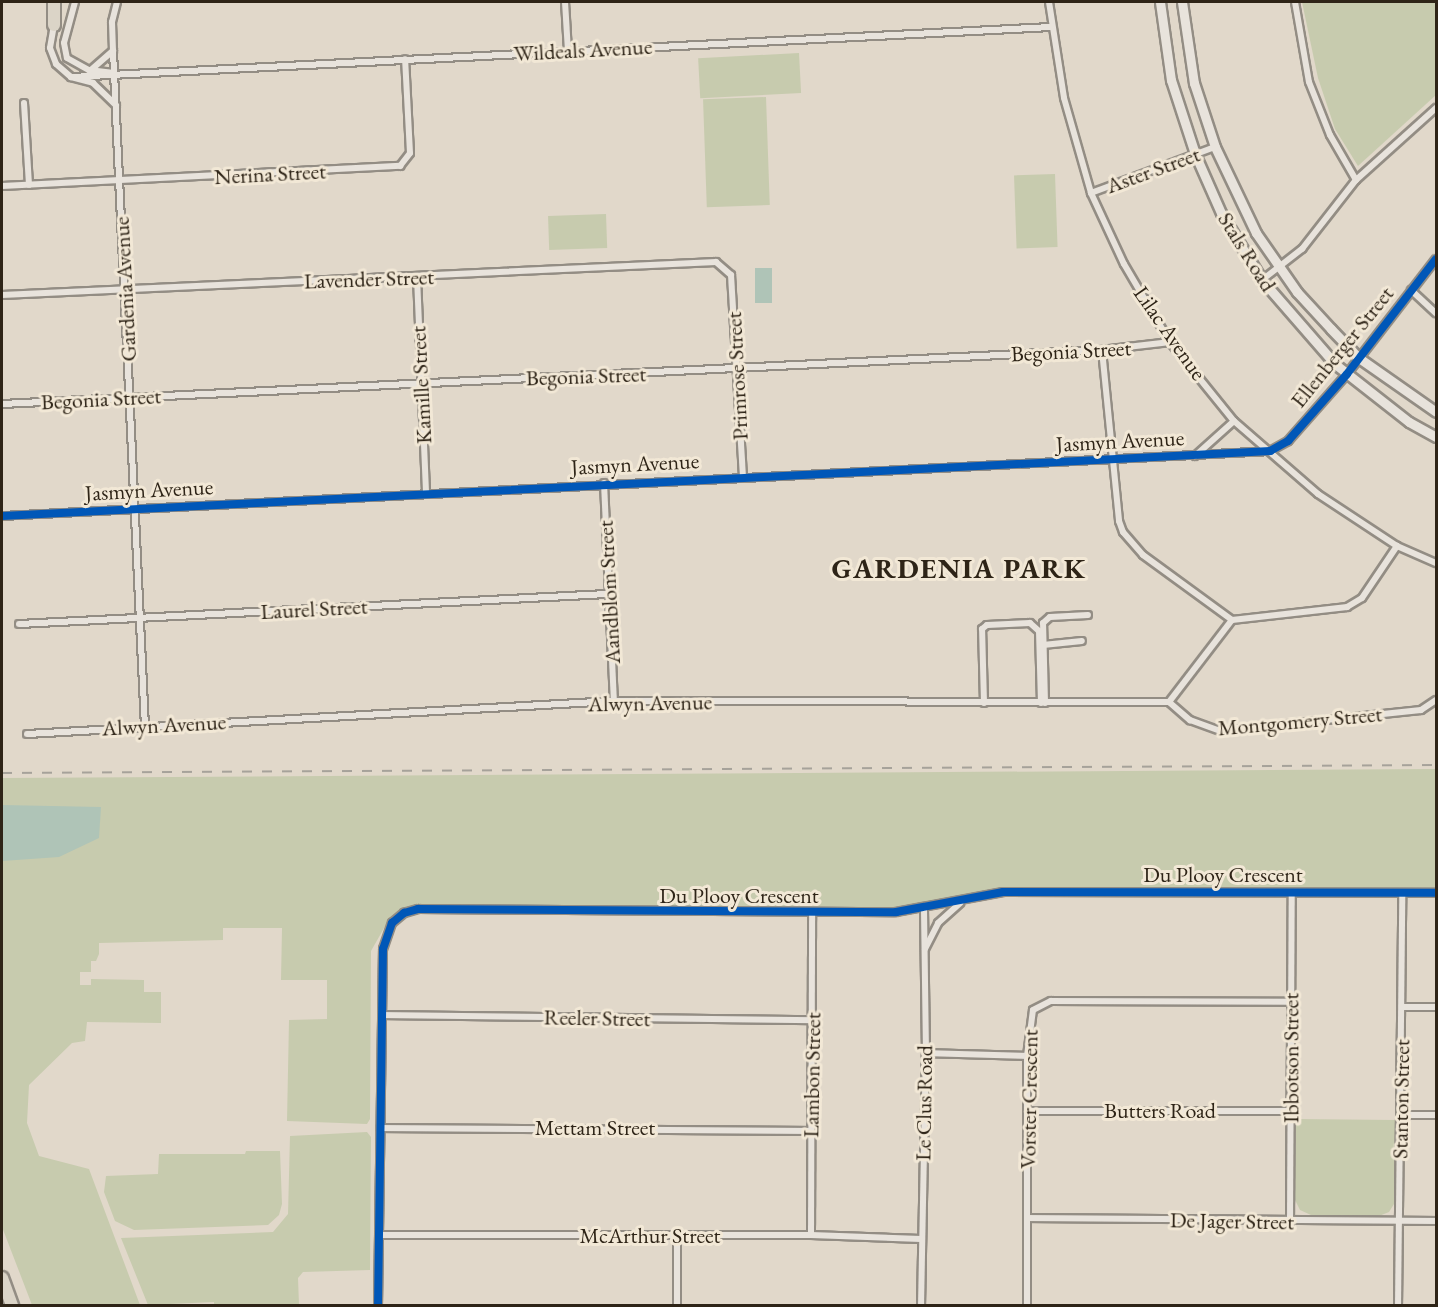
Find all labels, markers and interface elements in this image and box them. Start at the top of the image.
street label: Wildeals Avenue [513,33,653,67]
street label: Aster Street [1102,141,1204,199]
street label: Nerina Street [213,158,327,190]
street label: Stals Road [1212,207,1282,297]
street label: Gardenia Avenue [108,216,142,362]
street label: Lavender Street [303,264,435,294]
street label: Lilac Avenue [1128,281,1212,385]
street label: Ellenberger Street [1285,281,1399,413]
street label: Primrose Street [720,311,754,441]
street label: Kamille Street [405,325,437,445]
street label: Begonia Street [1010,335,1132,367]
street label: Begonia Street [525,361,647,391]
street label: Begonia Street [40,383,162,415]
street label: Jasmyn Avenue [1055,424,1185,458]
street label: Jasmyn Avenue [570,447,700,481]
street label: Jasmyn Avenue [84,473,214,507]
street label: Aandblom Street [592,520,626,664]
district label: GARDENIA PARK [831,551,1087,585]
street label: Laurel Street [260,593,368,625]
street label: Alwyn Avenue [588,689,712,717]
street label: Montgomery Street [1217,701,1383,741]
street label: Alwyn Avenue [101,709,227,741]
street label: Du Plooy Crescent [1143,862,1303,888]
street label: Du Plooy Crescent [659,883,819,909]
street label: Ibbotson Street [1278,993,1304,1123]
street label: Reeler Street [543,1004,651,1032]
street label: Lambon Street [798,1012,826,1138]
street label: Vorster Crescent [1015,1029,1043,1169]
street label: Stanton Street [1387,1039,1415,1159]
street label: Le Clus Road [910,1045,938,1161]
street label: Butters Road [1104,1098,1216,1124]
street label: Mettam Street [535,1115,655,1141]
street label: De Jager Street [1170,1207,1294,1235]
street label: McArthur Street [580,1223,720,1249]

